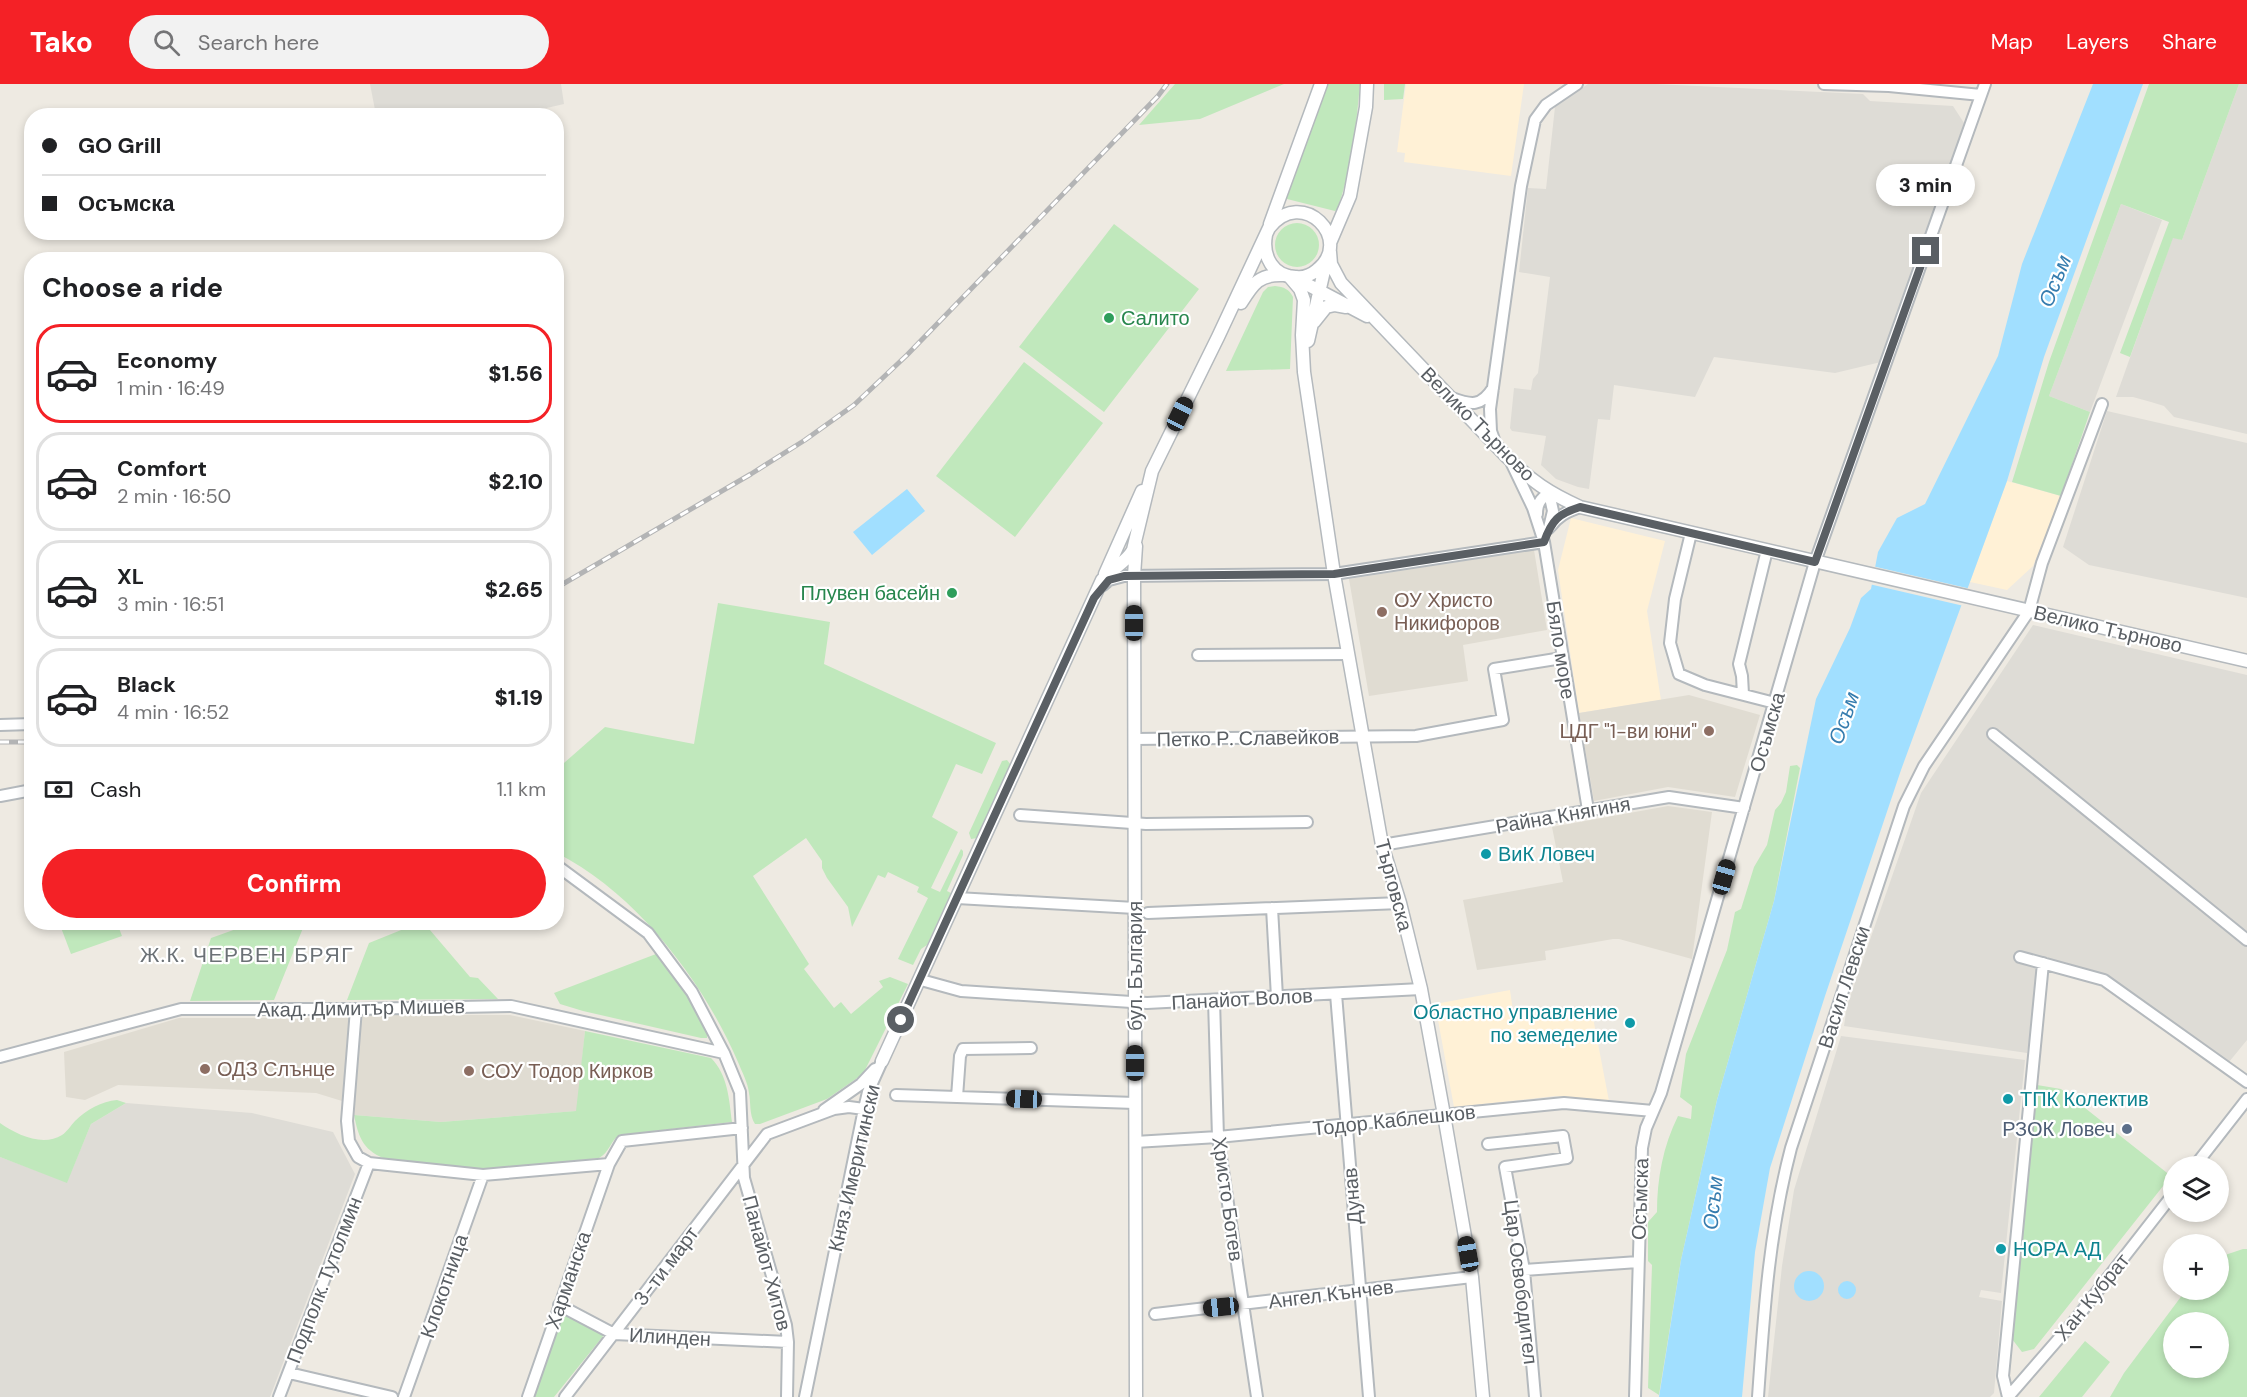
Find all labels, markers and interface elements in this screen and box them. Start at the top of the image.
search box [129,15,549,69]
text: Tako [30,24,93,61]
icon: search [150,26,183,59]
text: Search here [198,28,319,57]
text: Map [1991,28,2033,56]
text: Layers [2066,28,2129,56]
text: Share [2162,28,2217,56]
text: GO Grill [78,131,161,160]
callout: 3 min [1876,164,1976,206]
text: 3 min [1899,172,1952,198]
text: Осъмска [78,189,175,218]
route end [1912,237,1939,264]
water label: Осъм [2032,251,2078,311]
text: Choose a ride [42,270,223,305]
place label: Салито [1121,305,1190,331]
marker: Салито [1102,311,1116,325]
text: Economy [117,346,217,375]
icon: car [45,347,99,401]
text: $1.56 [488,359,543,388]
street label: Велико Търново [1415,361,1541,487]
text: 1 min · 16:49 [117,375,225,401]
car [1164,394,1196,434]
text: Comfort [117,454,207,483]
icon: car [45,455,99,509]
text: $2.10 [488,467,543,496]
text: 2 min · 16:50 [117,483,231,509]
text: XL [117,562,144,591]
icon: car [45,563,99,617]
text: $2.65 [485,575,543,604]
place label: Плувен басейн [801,580,940,606]
marker: Плувен басейн [945,586,959,600]
place label: ОУ Христо Никифоров [1394,587,1500,636]
text: 3 min · 16:51 [117,591,224,617]
street label: Бяло море [1540,599,1582,701]
street label: Велико Търново [2031,599,2185,659]
car [1125,605,1143,641]
marker: ОУ Христо Никифоров [1375,605,1389,619]
text: Black [117,670,176,699]
icon: car [45,671,99,725]
text: $1.19 [495,683,543,712]
street label: Осъмска [1743,688,1791,775]
water label: Осъм [1822,688,1866,748]
text: 4 min · 16:52 [117,699,229,725]
place label: ЦДГ "1-ви юни" [1559,718,1697,744]
street label: Петко Р. Славейков [1156,723,1340,753]
marker: ЦДГ "1-ви юни" [1702,724,1716,738]
icon: cash [42,773,75,806]
text: Cash [90,775,141,804]
text: 1.1 km [497,776,546,802]
street label: Райна Княгиня [1494,790,1632,840]
street label: Търговска [1369,836,1419,935]
place label: ВиК Ловеч [1498,841,1595,867]
marker: ВиК Ловеч [1479,847,1493,861]
button: Confirm [42,849,546,918]
car [1710,857,1738,897]
street label: бул. България [1122,901,1148,1031]
street label: Васил Левски [1812,922,1876,1052]
district label: Ж.К. ЧЕРВЕН БРЯГ [140,941,354,969]
street label: Панайот Волов [1171,982,1313,1016]
street label: Акад. Димитър Мишев [257,993,465,1023]
place label: Областно управление по земеделие [1413,999,1618,1048]
route start [887,1006,914,1033]
marker: Областно управление по земеделие [1623,1016,1637,1030]
car [1126,1045,1144,1081]
place label: ОДЗ Слънце [217,1056,335,1082]
place label: СОУ Тодор Кирков [481,1058,653,1084]
marker: ОДЗ Слънце [198,1062,212,1076]
marker: СОУ Тодор Кирков [462,1064,476,1078]
street label: Княз Имеритински [822,1082,886,1254]
place label: ТПК Колектив [2020,1086,2149,1112]
car [1006,1089,1042,1109]
marker: ТПК Колектив [2001,1092,2015,1106]
street label: Тодор Каблешков [1311,1099,1477,1141]
place label: РЗОК Ловеч [2002,1116,2115,1142]
marker: РЗОК Ловеч [2120,1122,2134,1136]
street label: Христо Ботев [1206,1135,1250,1263]
map controls [2163,1156,2229,1378]
button: layers [2163,1156,2229,1222]
street label: Осъмска [1626,1157,1654,1240]
street label: Дунав [1337,1167,1367,1225]
water label: Осъм [1696,1175,1730,1231]
street label: Панайот Хитов [736,1192,798,1334]
street label: Подполк. Тутолмин [280,1193,368,1367]
street label: Цар Освободител [1498,1198,1544,1366]
street label: 3-ти март [628,1221,704,1311]
street label: Харманска [539,1227,597,1332]
street label: Клокотница [414,1230,474,1341]
button: + [2163,1234,2229,1300]
car [1456,1235,1480,1273]
place label: НОРА АД [2013,1236,2102,1262]
marker: НОРА АД [1994,1242,2008,1256]
street label: Хан Кубрат [2049,1248,2135,1346]
street label: Ангел Кънчев [1267,1273,1395,1315]
car [1202,1296,1240,1318]
button: − [2163,1312,2229,1378]
street label: Илинден [628,1322,712,1352]

